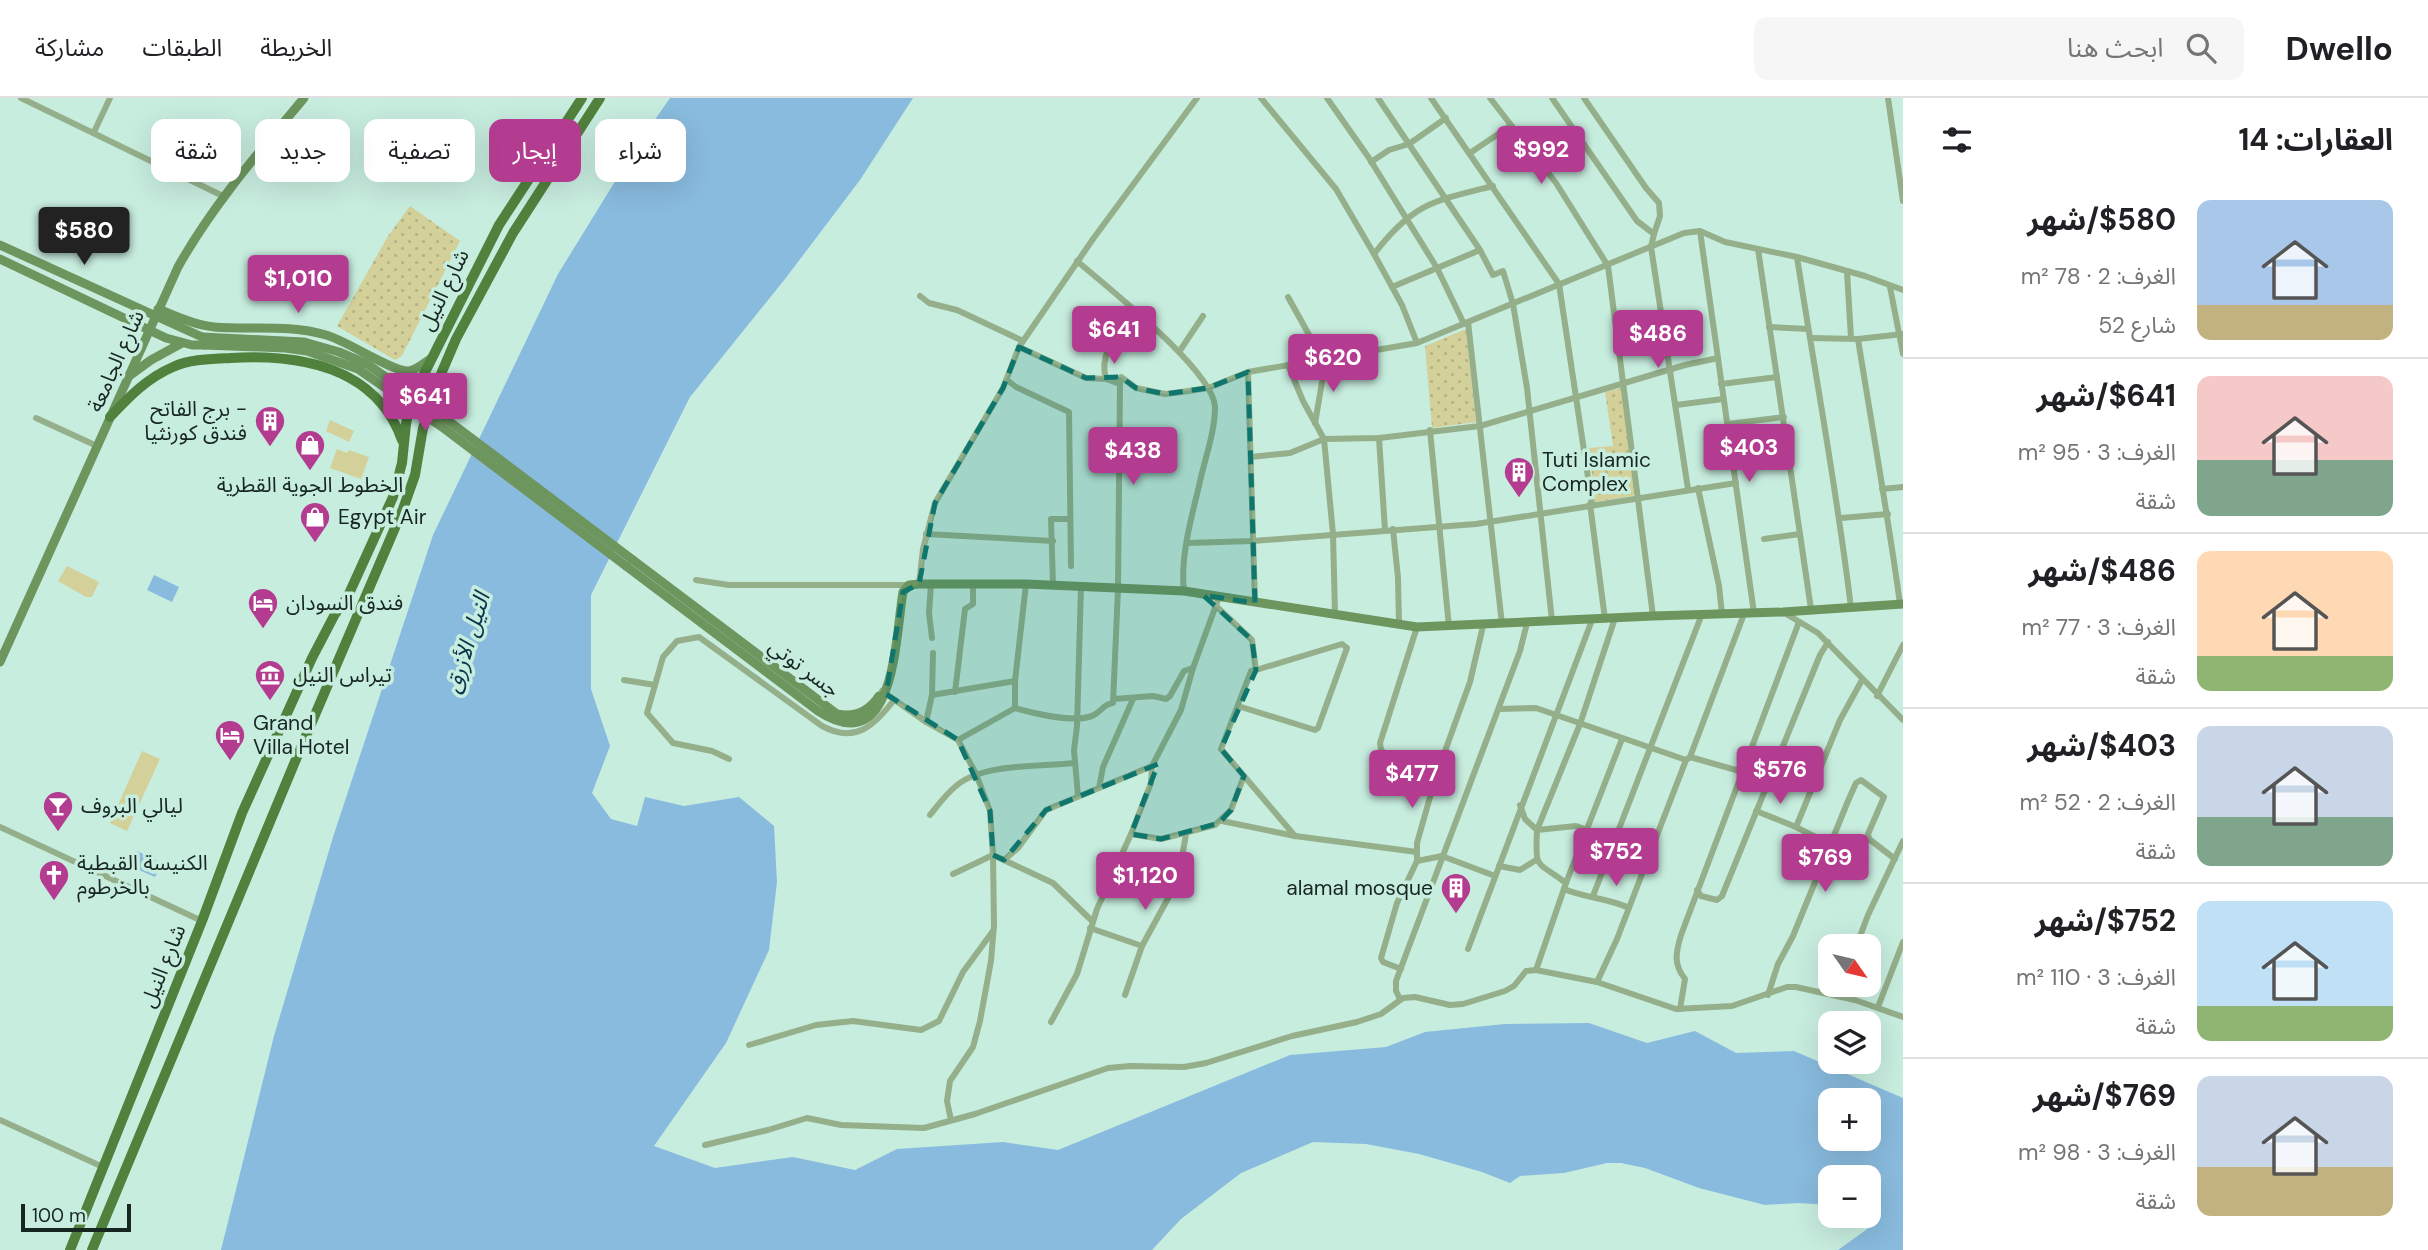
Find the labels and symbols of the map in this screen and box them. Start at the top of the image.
pin: $992 [1500,126,1582,186]
pin: $580 [43,208,125,267]
street label: شارع النيل [412,245,477,336]
pin: $1,010 [241,256,355,315]
street label: شارع الجامعة [81,306,152,417]
pin: $641 [1073,306,1155,366]
pin: $486 [1617,310,1699,370]
pin: $620 [1292,334,1374,394]
pin: $641 [384,374,466,433]
place label: برج الفاتح - فندق كورنثيا [144,395,247,447]
building icon: برج الفاتح - فندق كورنثيا [253,404,287,448]
pin: $403 [1708,424,1790,484]
shop icon: الخطوط الجوية القطرية [293,428,327,472]
pin: $438 [1092,428,1174,487]
place label: Tuti Islamic Complex [1542,446,1651,498]
building icon: Tuti Islamic Complex [1502,455,1536,499]
place label: الخطوط الجوية القطرية [217,471,403,499]
shop icon: Egypt Air [298,500,332,544]
place label: Egypt Air [338,503,427,531]
hotel icon: فندق السودان [246,586,280,630]
water label: النيل الأزرق [437,586,497,697]
place label: فندق السودان [286,589,403,617]
street label: جسر توتي [762,632,845,705]
museum icon: تيراس النيل [253,658,287,702]
place label: تيراس النيل [293,661,392,689]
place label: Grand Villa Hotel [253,709,349,761]
hotel icon: Grand Villa Hotel [213,718,247,762]
pin: $576 [1739,746,1821,806]
pin: $477 [1371,750,1453,810]
bar icon: ليالي البروف [41,789,75,833]
place label: ليالي البروف [81,792,183,822]
pin: $752 [1575,828,1657,888]
pin: $769 [1784,834,1866,894]
place label: الكنيسة القبطية بالخرطوم [77,849,208,903]
pin: $1,120 [1088,852,1202,912]
church icon: الكنيسة القبطية بالخرطوم [37,858,71,902]
building icon: alamal mosque [1439,871,1473,915]
place label: alamal mosque [1286,874,1433,902]
street label: شارع النيل [134,920,193,1012]
north arrow [1818,934,1881,998]
scale bar [21,1201,131,1233]

